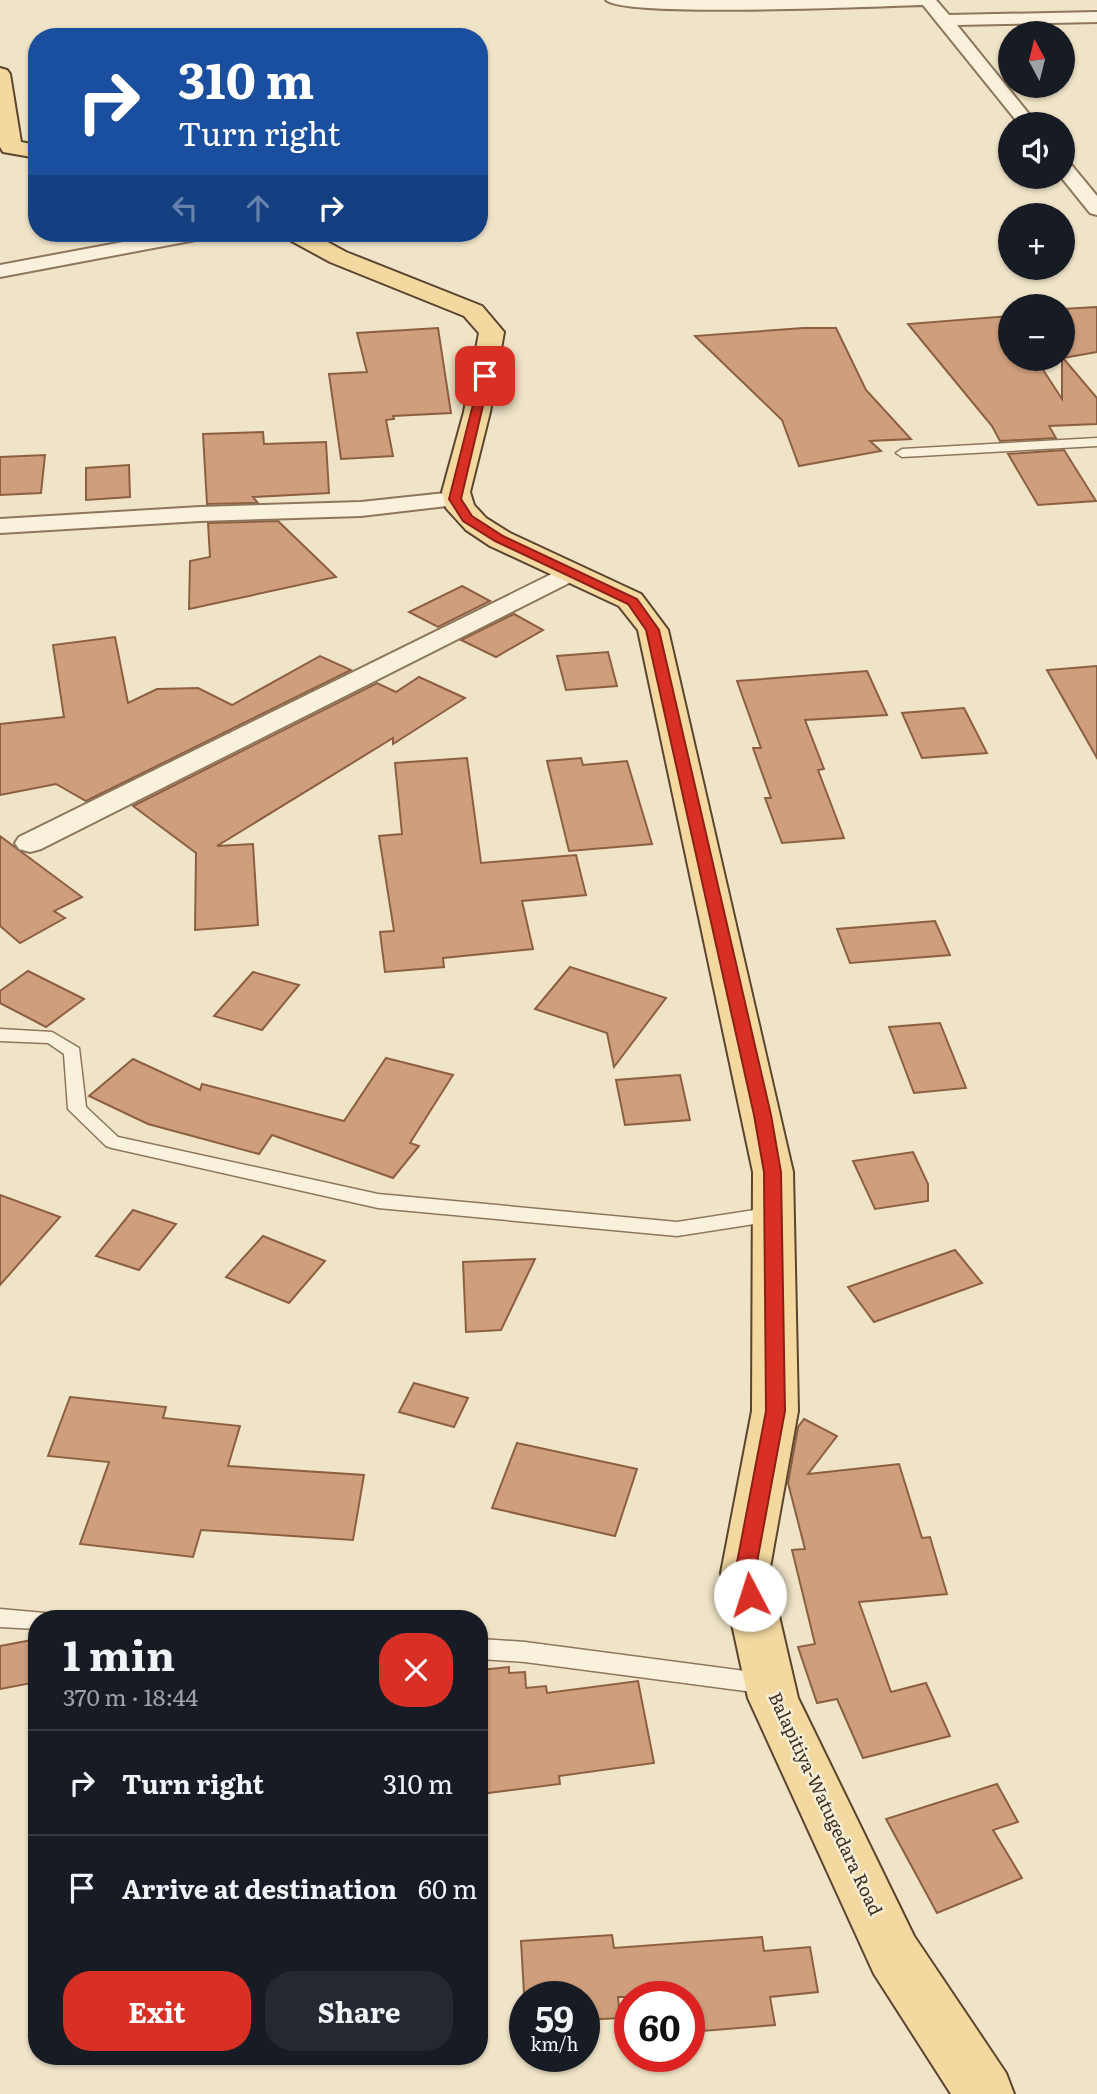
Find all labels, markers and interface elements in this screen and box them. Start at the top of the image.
north arrow [998,21,1074,98]
map controls [998,21,1075,371]
text: 310 m [178,41,314,114]
icon: right [63,56,154,147]
text: Turn right [178,108,340,156]
button: sound [998,112,1075,189]
icon: left [166,189,204,227]
icon: ahead [239,189,277,227]
icon: right [312,189,350,227]
button: + [998,203,1075,280]
button: − [998,294,1075,371]
pin [455,346,515,406]
icon: arrive [466,357,504,395]
position arrow [713,1558,787,1632]
text: 1 min [63,1622,175,1684]
button: close [379,1633,453,1707]
text: 370 m · 18:44 [63,1679,198,1713]
street label: Balapitiya-Watugedara Road [763,1687,890,1920]
text: Turn right [122,1763,264,1802]
text: 310 m [383,1763,453,1802]
icon: right [63,1764,101,1802]
text: Arrive at destination [122,1868,397,1907]
text: 60 m [418,1868,477,1907]
icon: arrive [63,1869,101,1907]
button: Exit [63,1971,251,2051]
button: Share [265,1971,453,2051]
speed limit sign: 60 [614,1981,705,2072]
text: 59 [535,1991,574,2043]
text: km/h [531,2030,578,2057]

